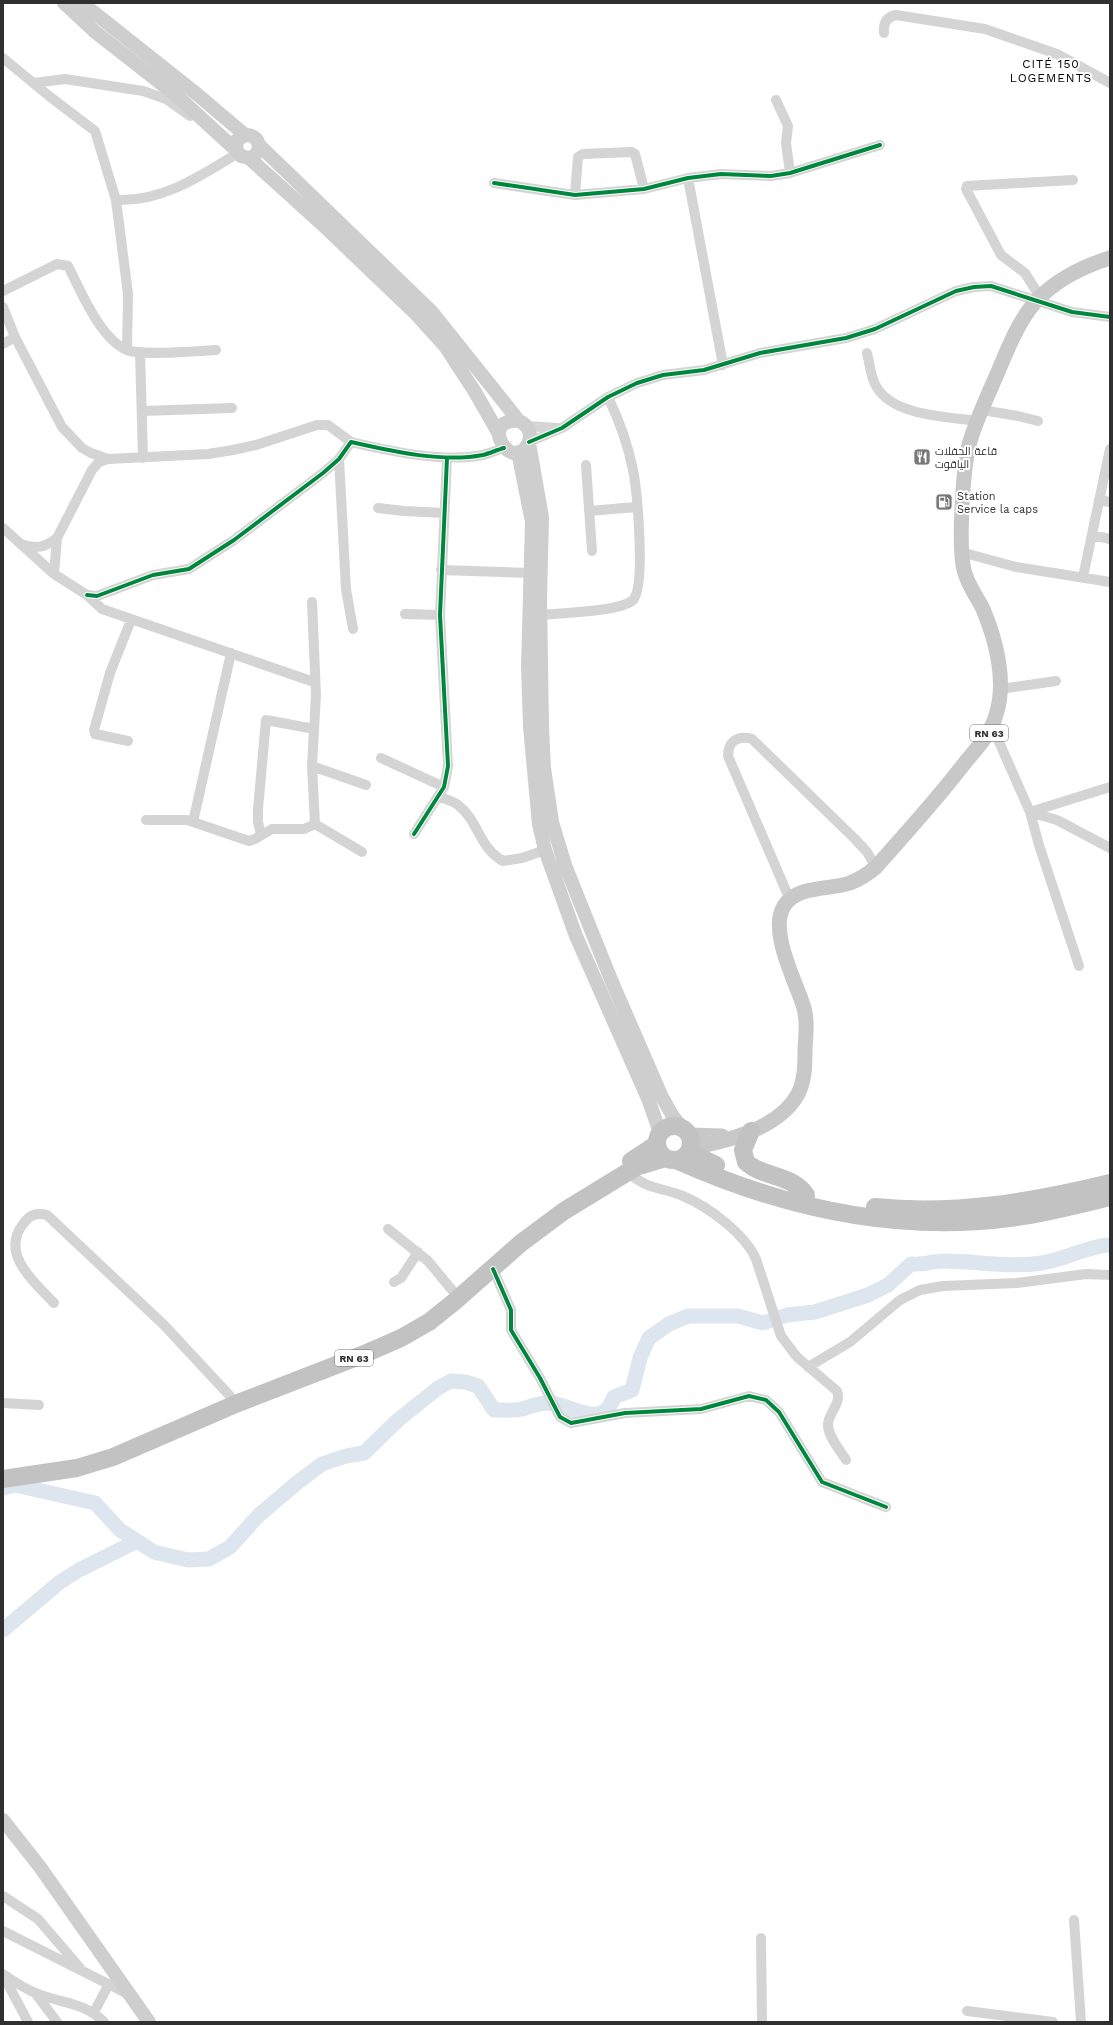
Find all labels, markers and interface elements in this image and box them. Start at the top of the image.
district label: CITÉ 150 LOGEMENTS [1010,57,1092,85]
place label: قاعة الحفلات الياقوت [935,445,997,471]
restaurant icon: قاعة الحفلات الياقوت [912,447,932,467]
place label: Station Service la caps [957,490,1038,516]
fuel station icon: Station Service la caps [934,492,954,512]
road number: RN 63 [970,725,1008,741]
road number: RN 63 [335,1350,373,1366]

